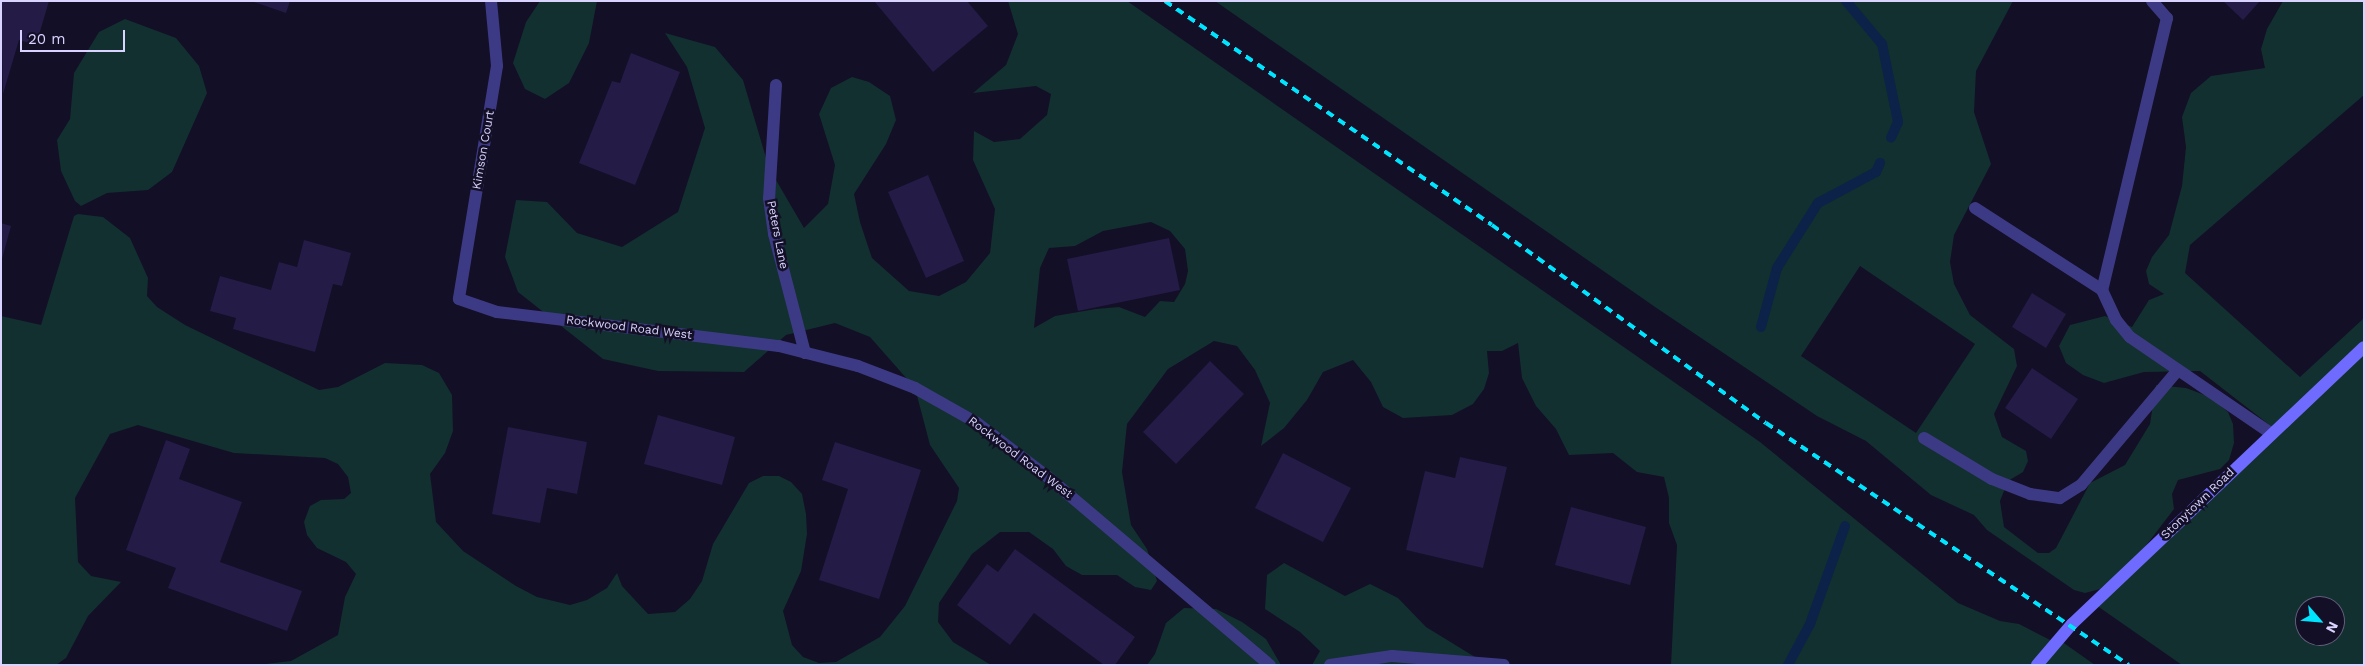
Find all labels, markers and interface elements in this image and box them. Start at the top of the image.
scale bar [22,20,128,52]
text: 20 m [28,30,66,48]
street label: Kimson Court [470,109,498,191]
street label: Peters Lane [763,200,791,270]
street label: Rockwood Road West [565,313,693,343]
street label: Rockwood Road West [965,414,1075,502]
street label: Stonytown Road [2158,465,2238,543]
north arrow [2295,596,2345,646]
text: N [2323,619,2342,636]

